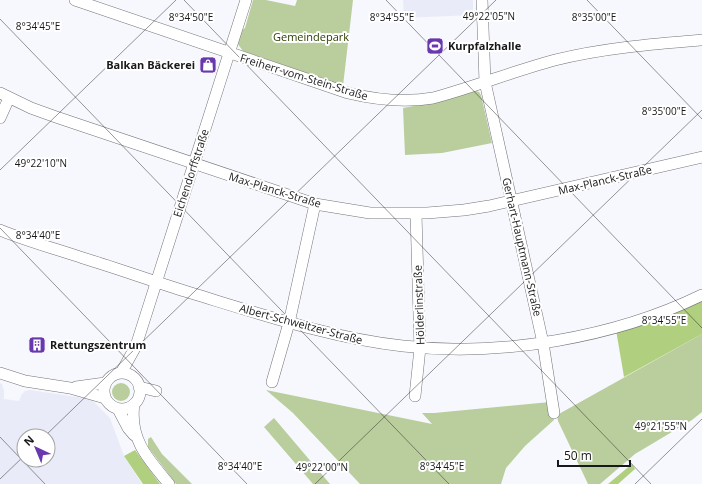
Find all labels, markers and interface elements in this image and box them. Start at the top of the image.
text: 49°22'05"N [463,9,515,23]
text: 8°34'50"E [169,10,213,24]
text: 8°34'55"E [370,10,414,24]
text: 8°35'00"E [572,10,616,24]
text: 8°34'45"E [16,19,60,33]
park label: Gemeindepark [273,29,349,44]
sports icon: Kurpfalzhalle [425,36,445,56]
place label: Kurpfalzhalle [448,38,522,53]
street label: Freiherr-vom-Stein-Straße [238,50,370,103]
shop icon: Balkan Bäckerei [198,55,218,75]
place label: Balkan Bäckerei [106,57,195,72]
text: 8°35'00"E [642,104,686,118]
street label: Eichendorffstraße [169,127,212,219]
text: 49°22'10"N [15,156,67,170]
street label: Max-Planck-Straße [557,161,653,198]
street label: Max-Planck-Straße [227,168,323,211]
street label: Gerhart-Hauptmann-Straße [499,176,546,318]
text: 8°34'40"E [16,228,60,242]
street label: Hölderlinstraße [410,265,427,345]
street label: Albert-Schweitzer-Straße [238,300,364,347]
text: 8°34'55"E [642,313,686,327]
building icon: Rettungszentrum [27,335,47,355]
place label: Rettungszentrum [50,337,146,352]
text: 49°21'55"N [635,419,687,433]
north arrow [16,428,56,468]
text: N [20,432,37,449]
scale bar [558,442,630,468]
text: 50 m [564,447,592,464]
text: 8°34'40"E [218,459,262,473]
text: 8°34'45"E [420,459,464,473]
text: 49°22'00"N [296,460,348,474]

